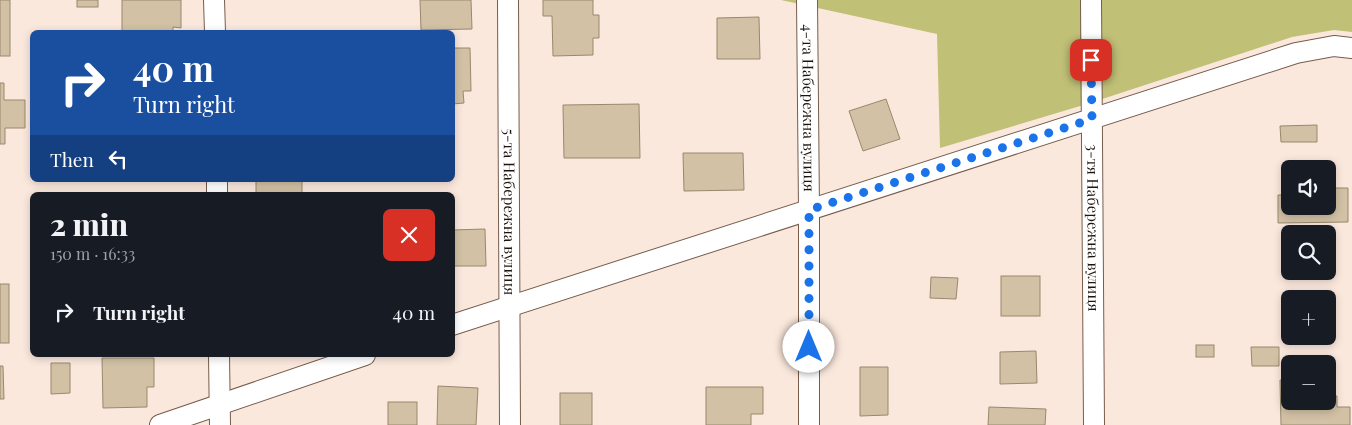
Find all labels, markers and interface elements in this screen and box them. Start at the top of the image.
street label: 4-та Набережна вулиця [798,24,820,192]
pin [1070,39,1112,81]
text: 40 m [133,44,214,91]
icon: arrive [1077,46,1105,74]
icon: right [50,50,115,115]
text: Turn right [133,89,235,119]
street label: 5-та Набережна вулиця [500,129,520,295]
street label: 3-тя Набережна вулиця [1083,144,1104,312]
icon: left [104,145,132,173]
text: Then [50,146,94,172]
map controls [1281,160,1336,410]
button: sound [1281,160,1336,215]
text: 2 min [50,204,128,244]
button: close [383,209,435,261]
button: search [1281,225,1336,280]
text: 150 m · 16:33 [50,243,135,264]
button: + [1281,290,1336,345]
icon: right [50,298,78,326]
text: Turn right [93,299,185,325]
text: 40 m [393,299,435,325]
position arrow [782,320,834,372]
button: − [1281,355,1336,410]

